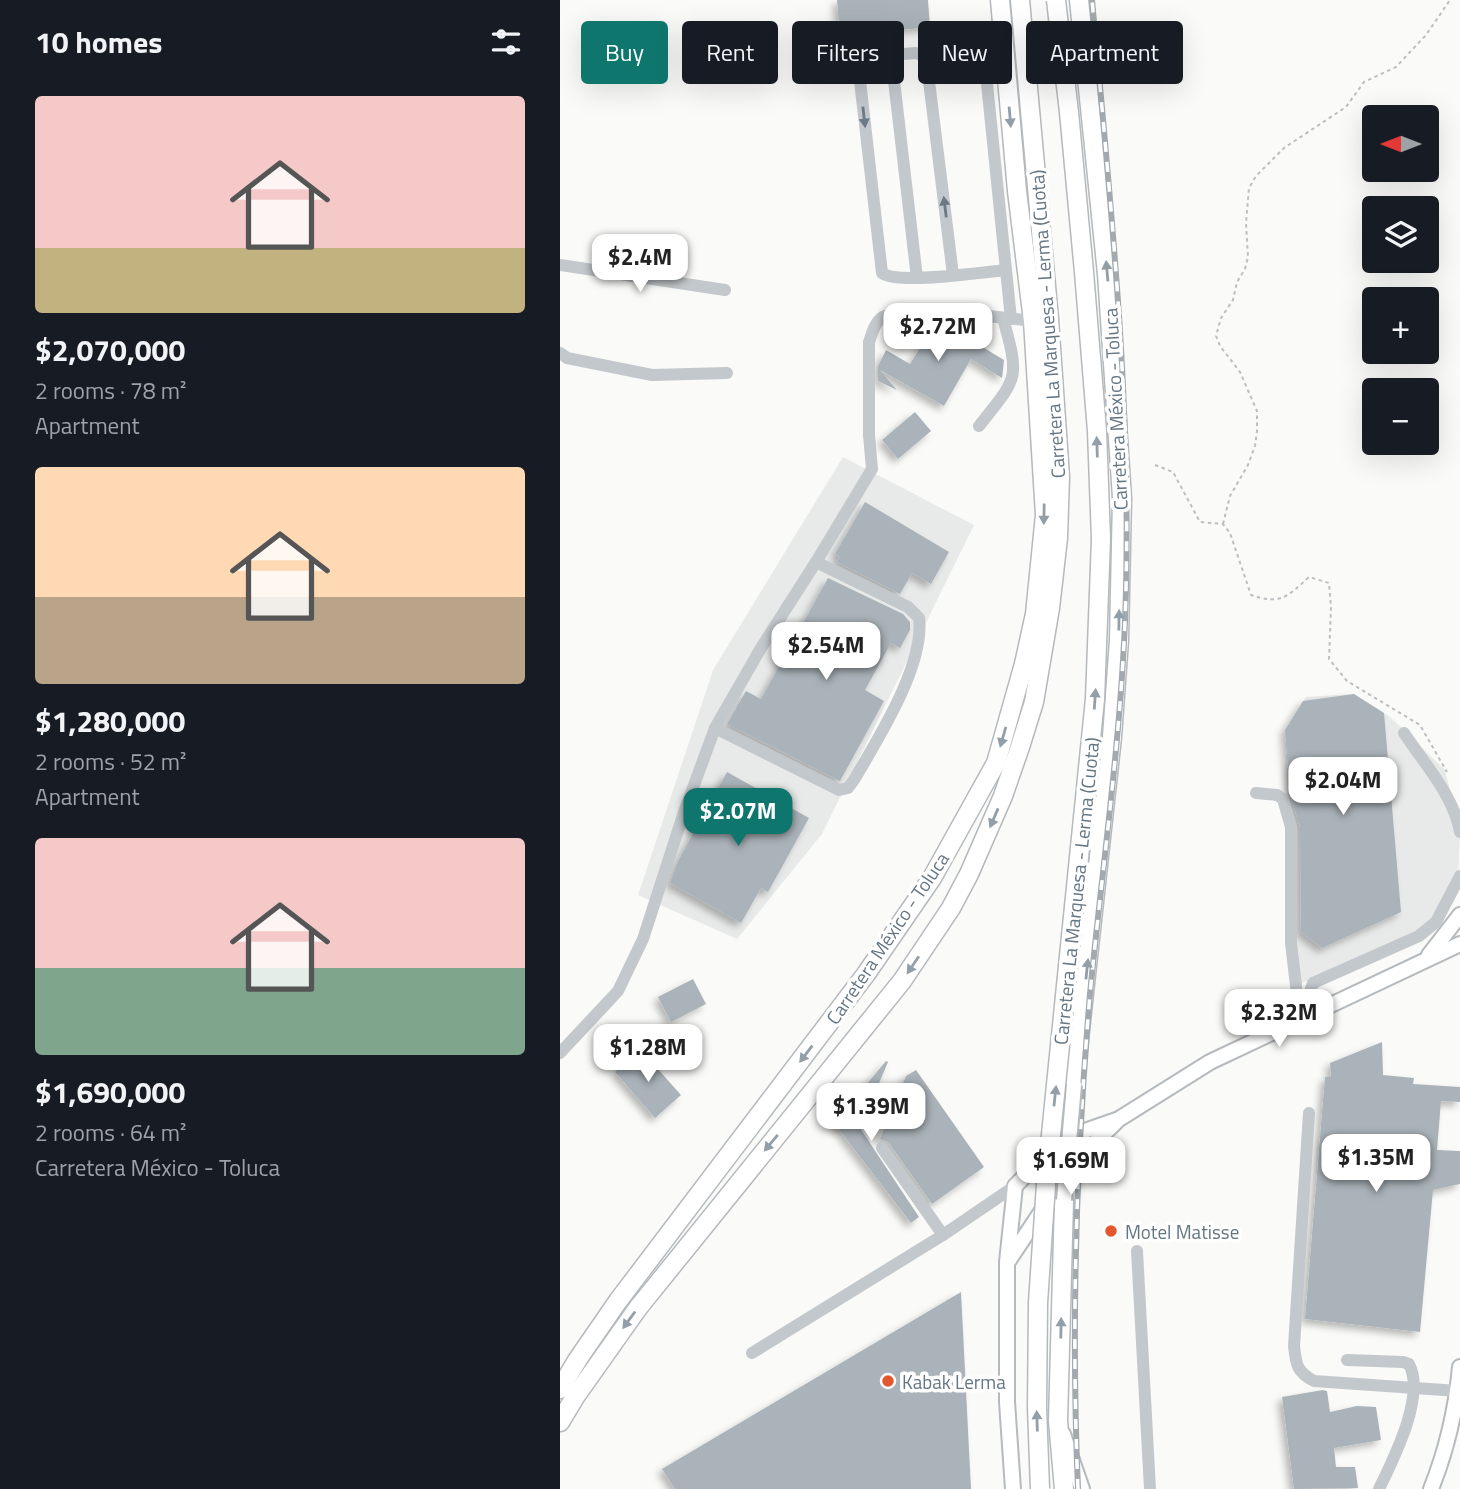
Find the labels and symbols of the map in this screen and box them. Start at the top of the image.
north arrow [1362,105,1438,182]
one-way arrow [858,106,869,128]
one-way arrow [1005,106,1016,128]
street label: Carretera La Marquesa - Lerma (Cuota) [1022,169,1072,479]
one-way arrow [939,196,950,218]
pin: $2.4M [591,234,689,294]
one-way arrow [1101,260,1112,282]
pin: $2.72M [881,304,995,363]
street label: Carretera México - Toluca [1095,307,1135,511]
one-way arrow [1092,436,1103,458]
one-way arrow [1038,503,1050,525]
one-way arrow [1114,609,1125,631]
pin: $2.54M [769,622,883,682]
one-way arrow [1090,688,1101,710]
one-way arrow [998,727,1008,748]
street label: Carretera La Marquesa - Lerma (Cuota) [1045,736,1107,1046]
pin: $2.04M [1286,758,1400,817]
pin: $2.07M [681,788,795,848]
one-way arrow [989,807,1000,828]
street label: Carretera México - Toluca [818,846,956,1030]
one-way arrow [906,956,920,974]
one-way arrow [1082,958,1093,980]
pin: $2.32M [1222,990,1336,1049]
pin: $1.28M [591,1024,705,1084]
one-way arrow [799,1044,814,1062]
pin: $1.39M [814,1084,928,1143]
one-way arrow [1050,1085,1061,1107]
one-way arrow [764,1134,779,1151]
pin: $1.35M [1319,1134,1433,1194]
pin: $1.69M [1014,1138,1128,1197]
place label: Motel Matisse [1125,1217,1239,1246]
marker: Motel Matisse [1103,1223,1119,1239]
one-way arrow [622,1311,636,1329]
one-way arrow [1055,1317,1066,1339]
place label: Kabak Lerma [902,1367,1006,1396]
marker: Kabak Lerma [880,1373,896,1389]
one-way arrow [1032,1410,1043,1432]

